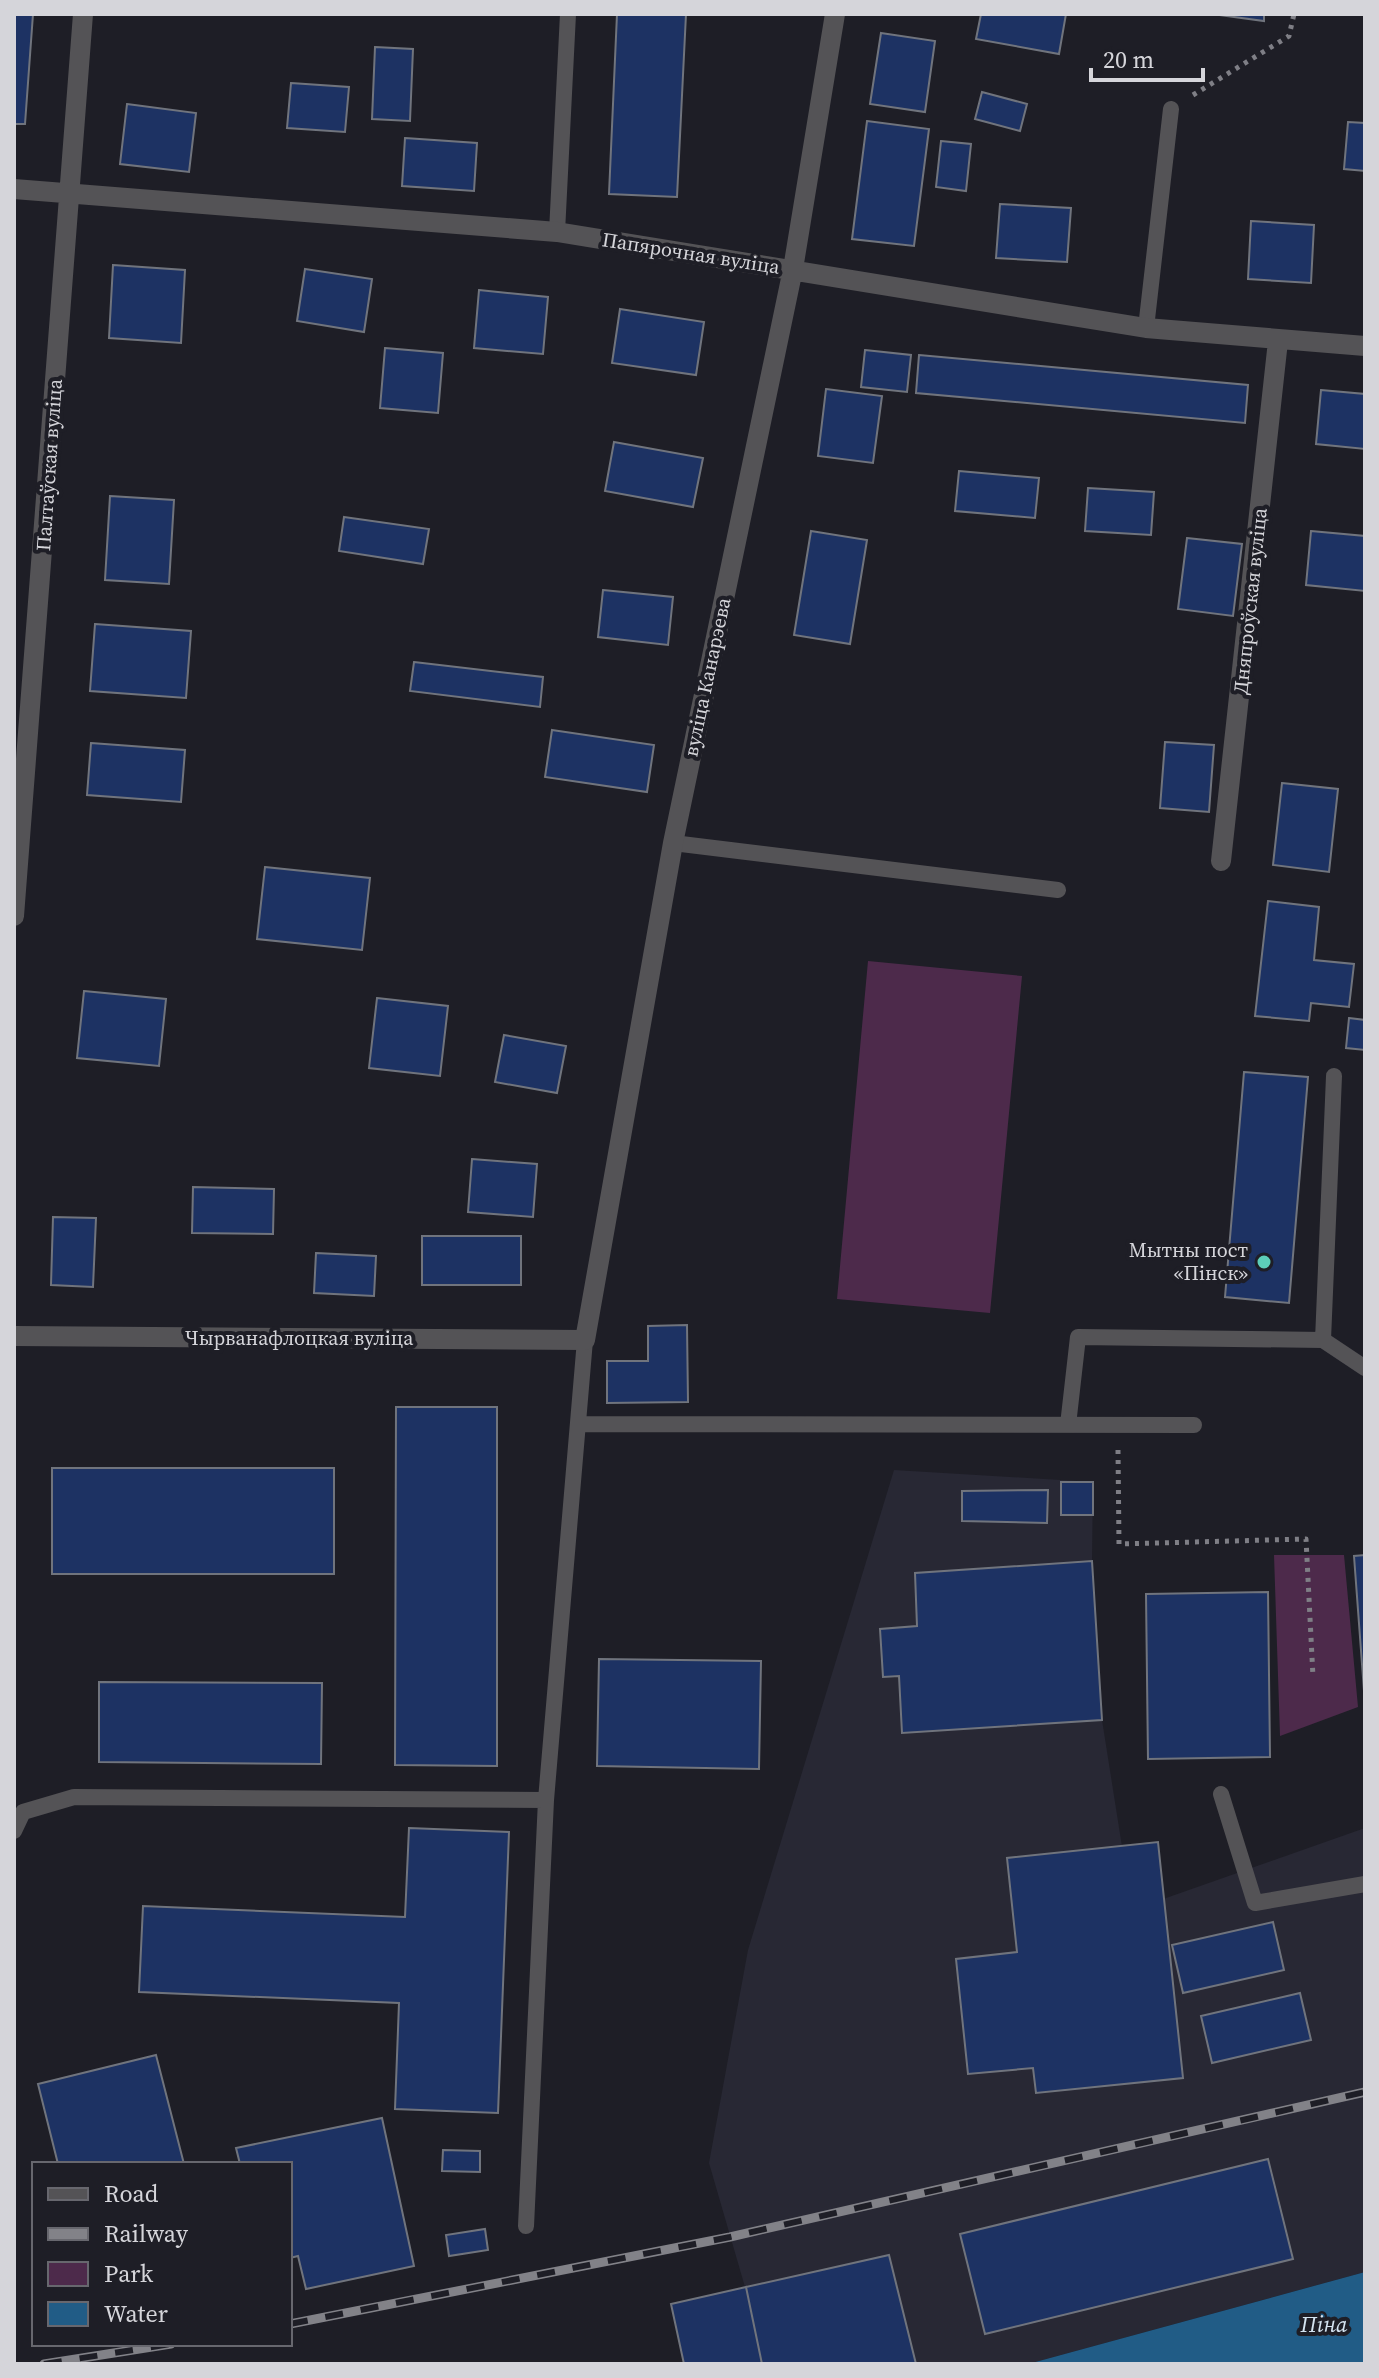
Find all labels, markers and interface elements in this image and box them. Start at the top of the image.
scale bar [1091,32,1203,82]
text: 20 m [1103,43,1154,76]
street label: Папярочная вуліца [600,225,783,281]
street label: Палтаўская вуліца [29,377,69,552]
street label: Дняпроўская вуліца [1226,506,1274,696]
street label: вуліца Канарэева [676,594,738,759]
place label: Мытны пост «Пінск» [1129,1236,1248,1287]
marker: Мытны пост «Пінск» [1255,1253,1273,1271]
street label: Чырванафлоцкая вуліца [185,1324,414,1352]
legend [32,2162,292,2346]
text: Road [104,2177,159,2210]
text: Railway [104,2217,189,2250]
text: Park [104,2257,154,2290]
text: Water [104,2297,168,2330]
water label: Піна [1300,2309,1348,2339]

